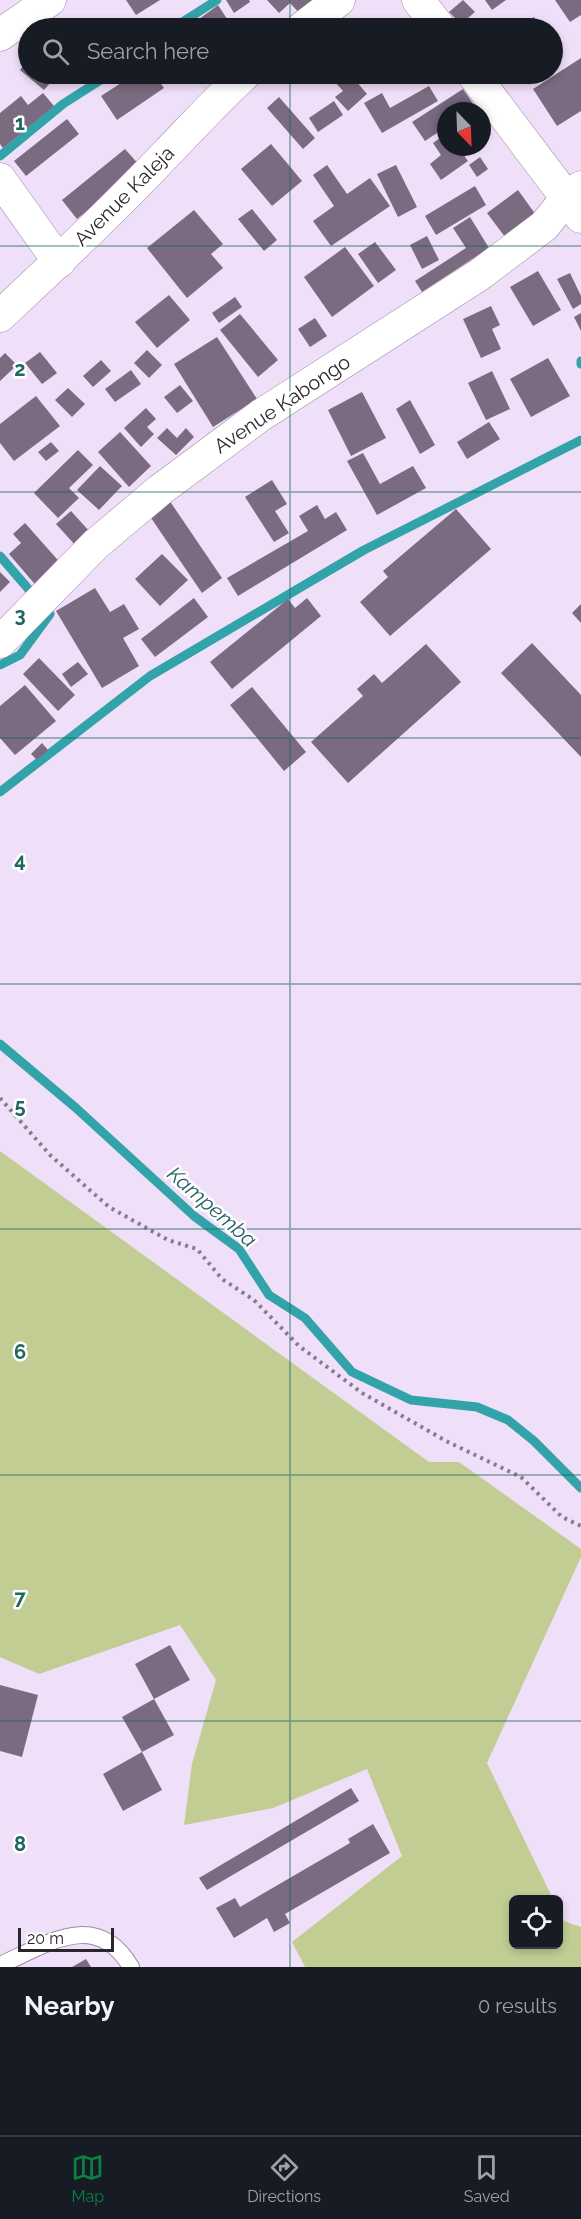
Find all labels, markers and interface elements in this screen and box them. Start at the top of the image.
search box [18,18,563,84]
icon: search [39,35,72,68]
text: Search here [87,38,209,64]
north arrow [437,102,491,156]
text: 1 [15,111,25,135]
street label: Avenue Kaleja [69,141,179,251]
street label: Avenue Kabongo [209,349,355,458]
text: 2 [14,357,26,381]
text: 3 [14,603,26,627]
text: 4 [14,848,26,872]
text: 5 [14,1094,26,1118]
water label: Kampemba [162,1161,262,1252]
text: 6 [14,1340,26,1364]
text: 7 [14,1586,26,1610]
text: 8 [14,1832,26,1856]
map controls [509,1895,563,1949]
button: locate [509,1895,563,1949]
scale bar [18,1925,114,1952]
text: 20 m [27,1929,64,1948]
text: Nearby [24,1991,114,2021]
text: 0 results [478,1994,557,2018]
tab: Map [71,2151,104,2206]
tab: Directions [247,2151,321,2206]
tab: Saved [464,2151,510,2206]

